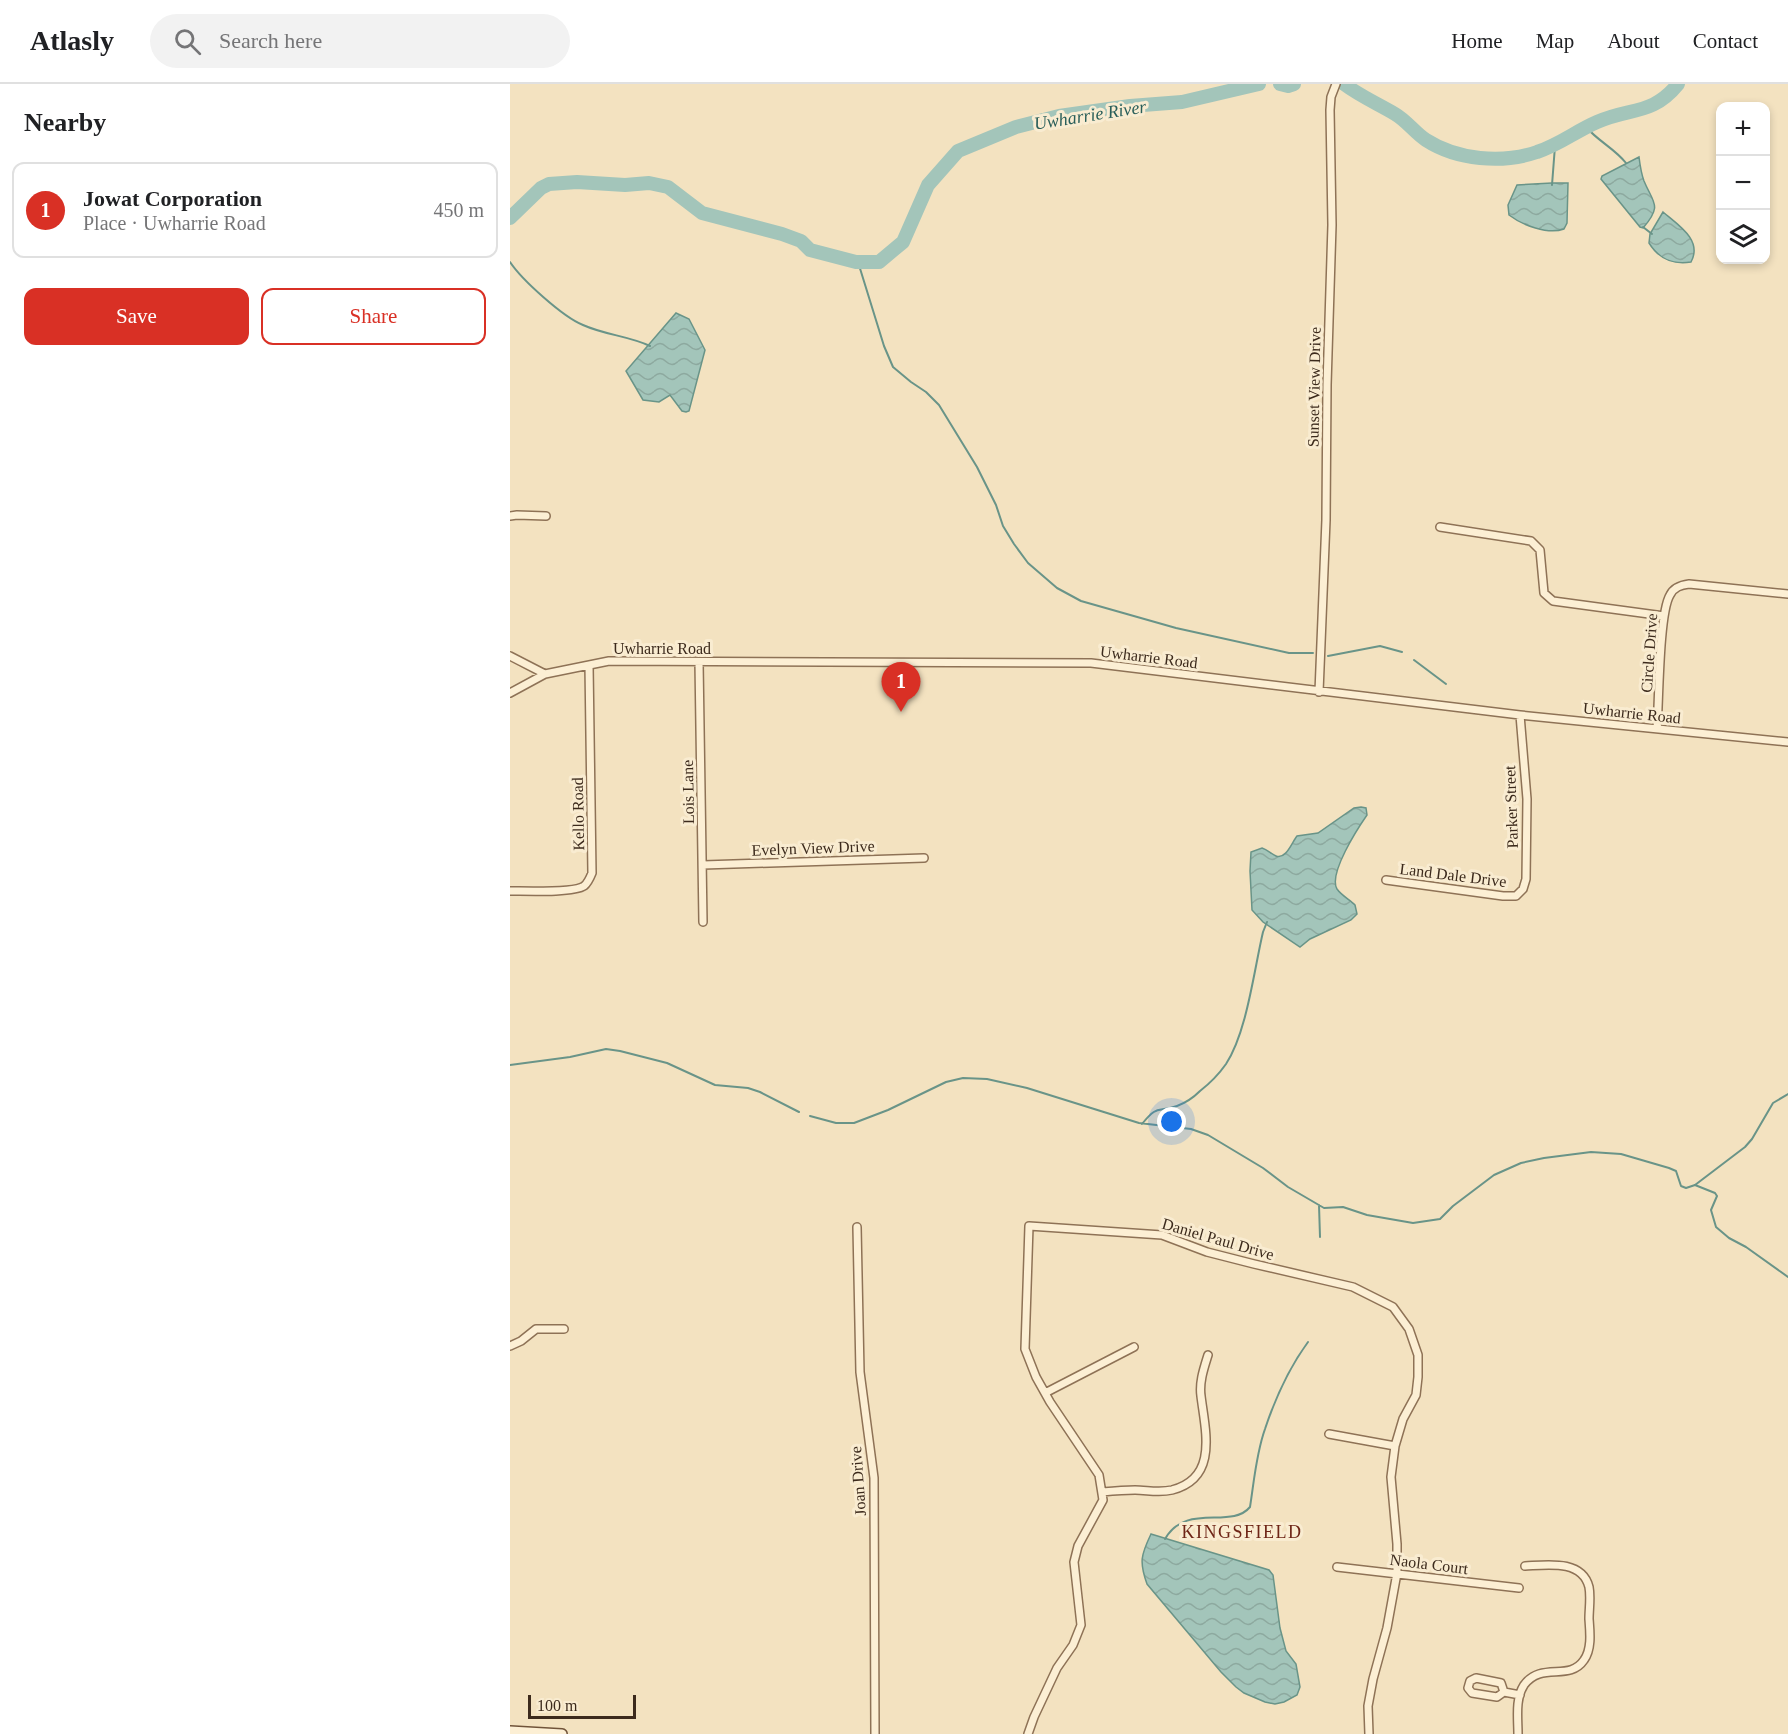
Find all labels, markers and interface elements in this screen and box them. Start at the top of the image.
search box [150,14,570,68]
text: Atlasly [30,25,114,56]
icon: search [171,25,204,58]
text: Search here [219,28,322,53]
text: Home [1451,29,1503,53]
text: Map [1536,29,1574,53]
text: About [1607,29,1660,53]
text: Contact [1693,29,1758,53]
water label: Uwharrie River [1032,96,1149,134]
map controls [1716,102,1770,264]
button: + [1716,102,1770,156]
text: Nearby [24,108,106,137]
button: − [1716,156,1770,210]
text: Jowat Corporation [83,186,262,211]
text: 1 [41,199,51,221]
text: 450 m [433,199,484,221]
button: layers [1716,210,1770,264]
text: Place · Uwharrie Road [83,212,266,234]
button: Save [24,288,249,345]
button: Share [261,288,486,345]
street label: Sunset View Drive [1304,327,1324,447]
street label: Circle Drive [1638,613,1660,693]
street label: Uwharrie Road [613,640,711,657]
street label: Uwharrie Road [1099,643,1199,671]
pin: 1 [882,662,920,712]
street label: Uwharrie Road [1582,699,1682,727]
street label: Lois Lane [679,760,697,824]
street label: Parker Street [1501,765,1521,849]
street label: Kello Road [569,777,587,851]
street label: Evelyn View Drive [751,837,875,860]
street label: Land Dale Drive [1399,860,1507,890]
your location [1157,1107,1186,1136]
street label: Daniel Paul Drive [1160,1215,1276,1263]
street label: Joan Drive [847,1446,869,1516]
district label: KINGSFIELD [1182,1522,1303,1542]
street label: Naola Court [1389,1551,1470,1577]
scale bar [528,1692,636,1720]
text: 100 m [537,1697,577,1714]

